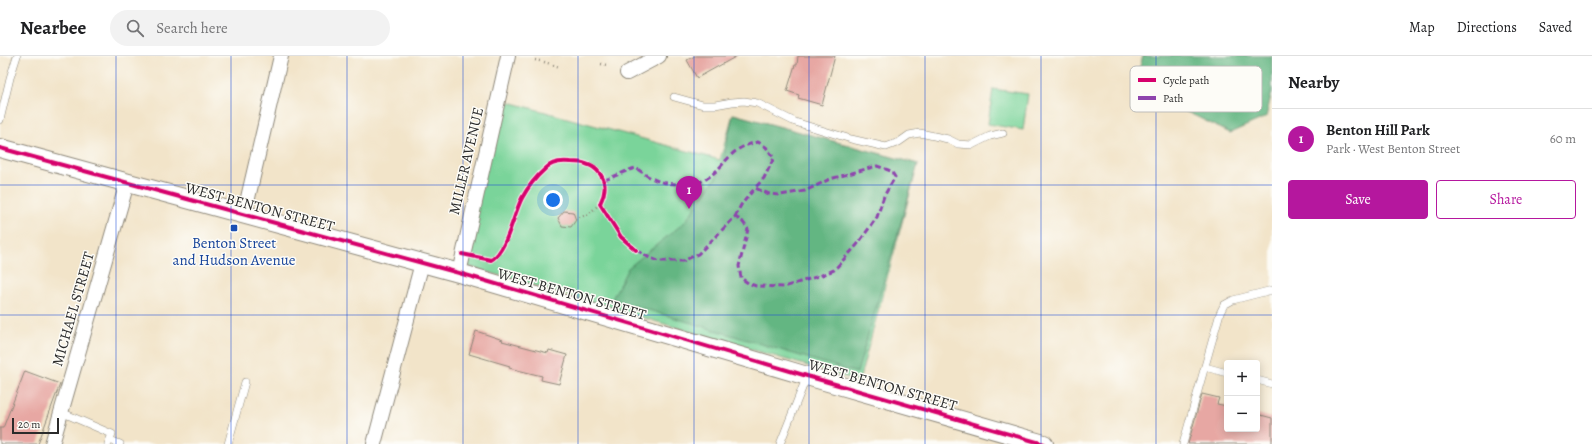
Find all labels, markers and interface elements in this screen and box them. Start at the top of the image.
search box [110,10,390,46]
text: Nearbee [20,15,86,41]
icon: search [124,17,146,39]
text: Search here [156,18,228,38]
text: Map [1409,18,1435,37]
text: Directions [1457,18,1517,37]
text: Saved [1539,18,1572,37]
legend [1130,66,1262,112]
text: Nearby [1288,71,1339,94]
text: Cycle path [1163,73,1210,88]
text: Path [1163,91,1184,106]
street label: MILLER AVENUE [444,105,488,217]
text: Benton Hill Park [1326,120,1430,140]
text: 1 [1299,130,1303,147]
text: 60 m [1550,130,1576,147]
text: Park · West Benton Street [1326,140,1460,157]
pin: 1 [676,176,702,209]
street label: WEST BENTON STREET [182,177,338,237]
button: Save [1288,180,1428,219]
button: Share [1436,180,1576,219]
your location [543,190,563,210]
marker: Benton Street and Hudson Avenue [229,223,239,233]
place label: Benton Street and Hudson Avenue [172,233,296,270]
street label: MICHAEL STREET [47,249,99,369]
street label: WEST BENTON STREET [494,263,649,325]
street label: WEST BENTON STREET [805,354,960,416]
map controls [1224,360,1260,432]
button: + [1224,360,1260,396]
button: − [1224,396,1260,432]
scale bar [12,416,59,435]
text: 20 m [18,417,40,432]

